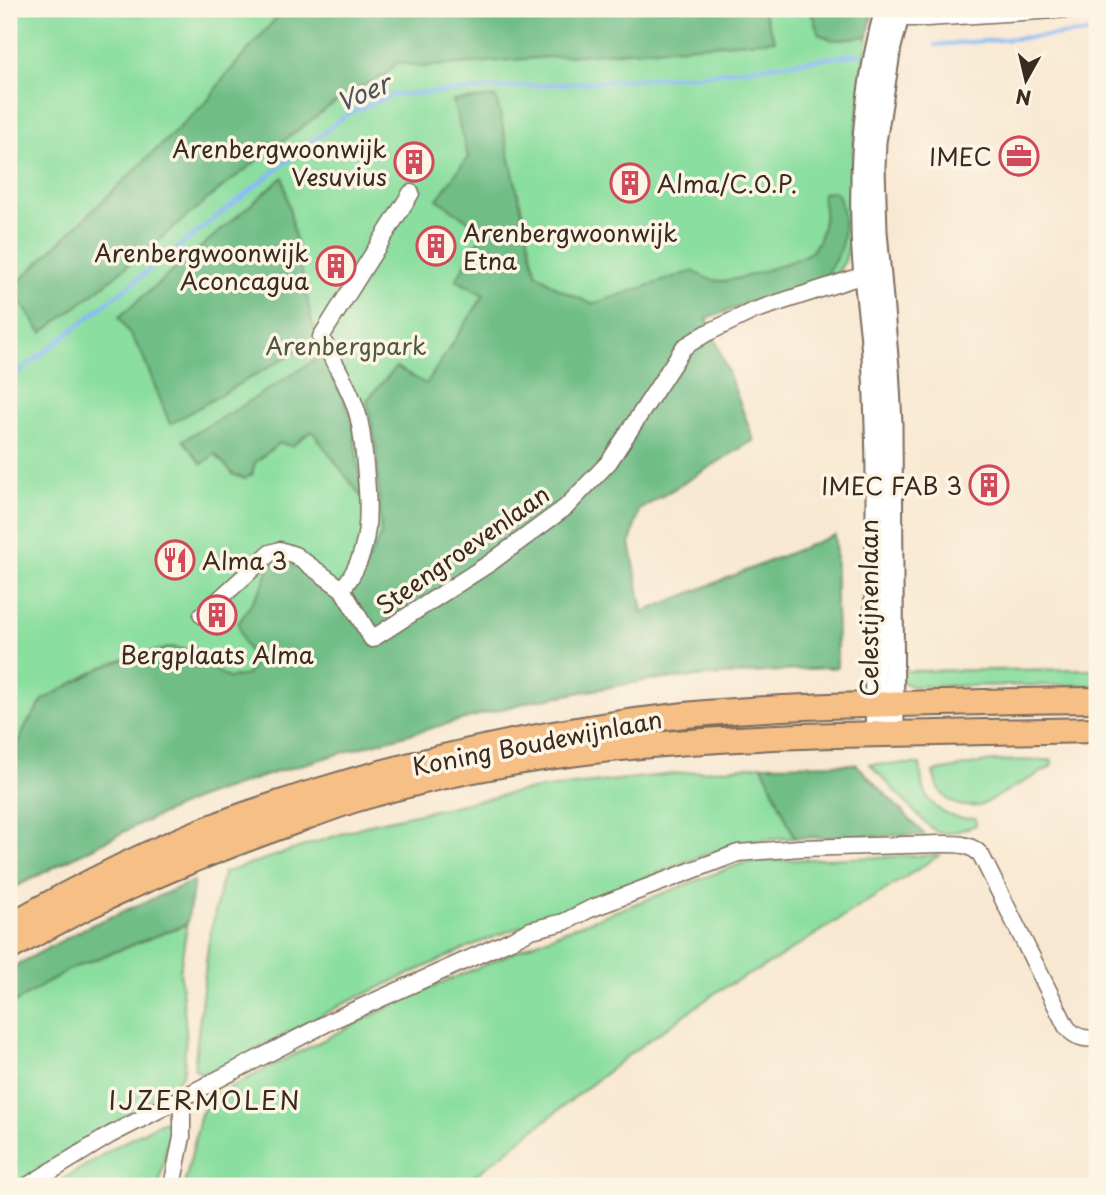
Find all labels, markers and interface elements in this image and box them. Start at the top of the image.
north arrow [990,46,1060,116]
water label: Voer [330,62,400,121]
text: N [1014,83,1033,113]
place label: Arenbergwoonwijk Vesuvius [172,130,387,194]
office icon: IMEC [998,135,1040,177]
place label: IMEC [929,138,992,174]
building icon: Arenbergwoonwijk Vesuvius [393,141,435,183]
building icon: Alma/C.O.P. [609,162,651,204]
place label: Alma/C.O.P. [657,165,797,201]
place label: Arenbergwoonwijk Etna [463,214,678,278]
building icon: Arenbergwoonwijk Etna [415,225,457,267]
place label: Arenbergwoonwijk Aconcagua [94,234,309,298]
building icon: Arenbergwoonwijk Aconcagua [315,245,357,287]
park label: Arenbergpark [265,327,427,363]
building icon: IMEC FAB 3 [968,464,1010,506]
place label: IMEC FAB 3 [821,467,962,503]
street label: Steengroevenlaan [368,476,556,622]
street label: Celestijnenlaan [850,519,886,697]
restaurant icon: Alma 3 [154,539,196,581]
place label: Alma 3 [202,542,287,578]
building icon: Bergplaats Alma [196,594,238,636]
place label: Bergplaats Alma [120,636,314,672]
street label: Koning Boudewijnlaan [409,700,665,784]
district label: IJZERMOLEN [108,1080,302,1119]

